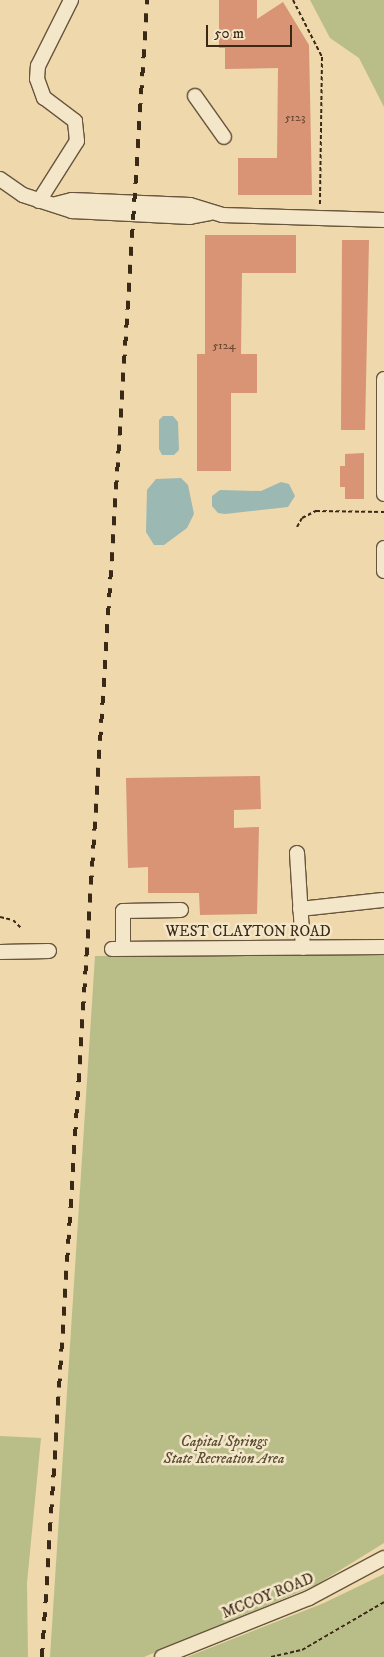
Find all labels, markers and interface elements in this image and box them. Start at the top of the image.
scale bar [209,15,295,47]
text: 50 m [214,24,244,43]
house number: 5123 [285,111,305,125]
house number: 5124 [212,339,236,353]
street label: WEST CLAYTON ROAD [165,923,331,941]
park label: Capital Springs State Recreation Area [164,1432,284,1467]
street label: MCCOY ROAD [219,1569,317,1623]

